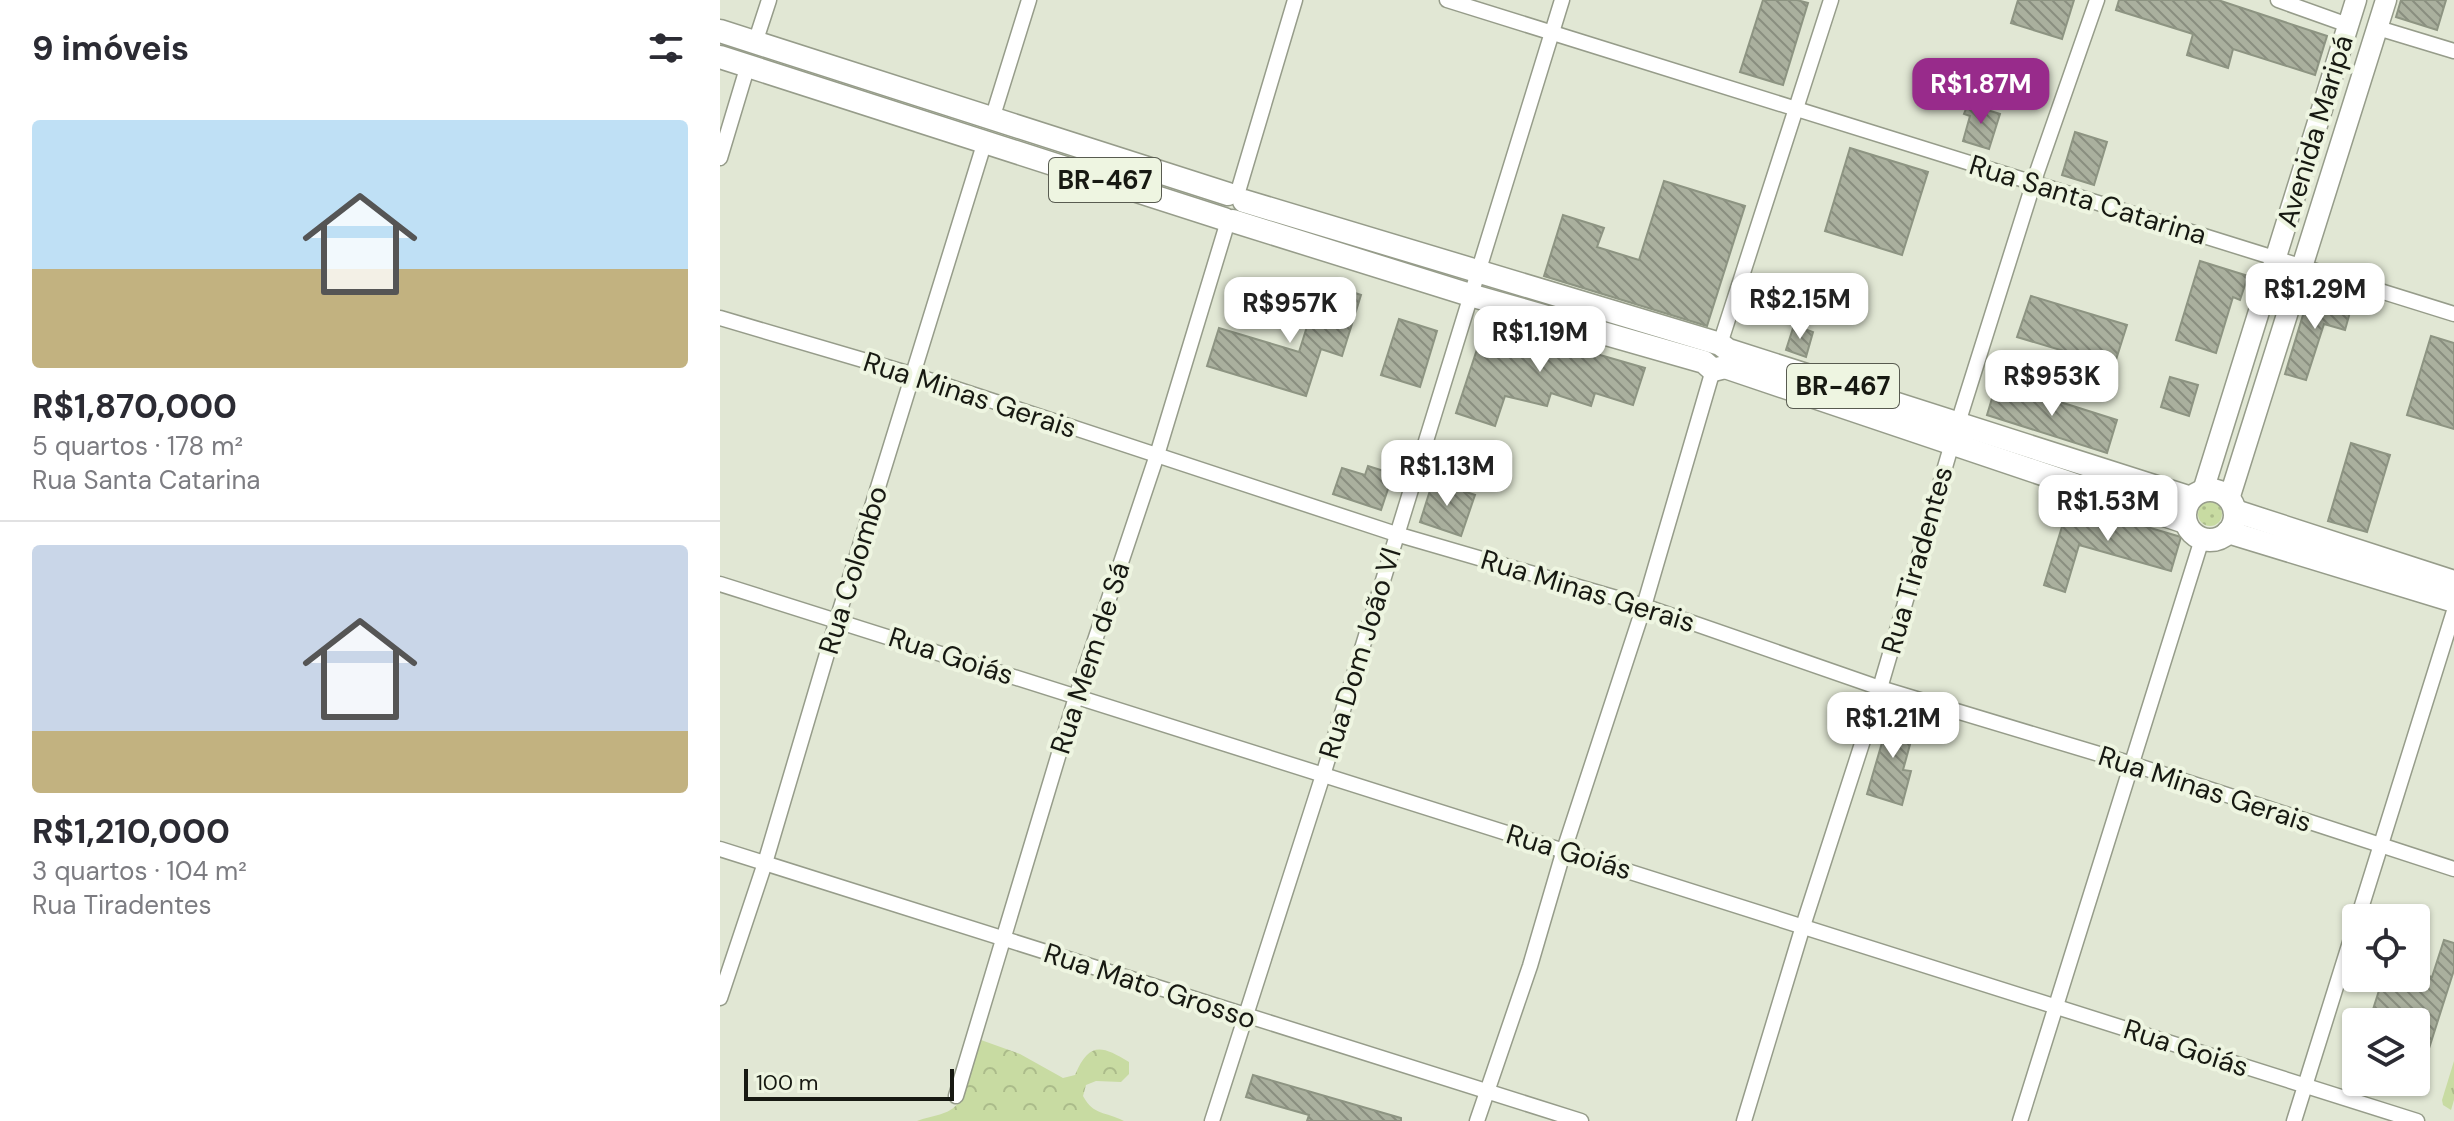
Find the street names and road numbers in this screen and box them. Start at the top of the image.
street label: Avenida Maripá [2268,31,2362,231]
street label: Rua Santa Catarina [1965,146,2211,254]
road number: BR-467 [1049,158,1161,202]
street label: Rua Minas Gerais [859,343,1081,447]
road number: BR-467 [1787,364,1899,408]
street label: Rua Tiradentes [1873,462,1961,658]
street label: Rua Colombo [810,481,896,659]
street label: Rua Minas Gerais [1476,541,1700,641]
street label: Rua Dom João VI [1310,543,1410,763]
street label: Rua Mem de Sá [1042,557,1138,759]
street label: Rua Goiás [884,618,1018,694]
street label: Rua Minas Gerais [2094,737,2316,841]
street label: Rua Goiás [1502,815,1636,889]
street label: Rua Mato Grosso [1039,934,1261,1038]
street label: Rua Goiás [2119,1010,2253,1086]

